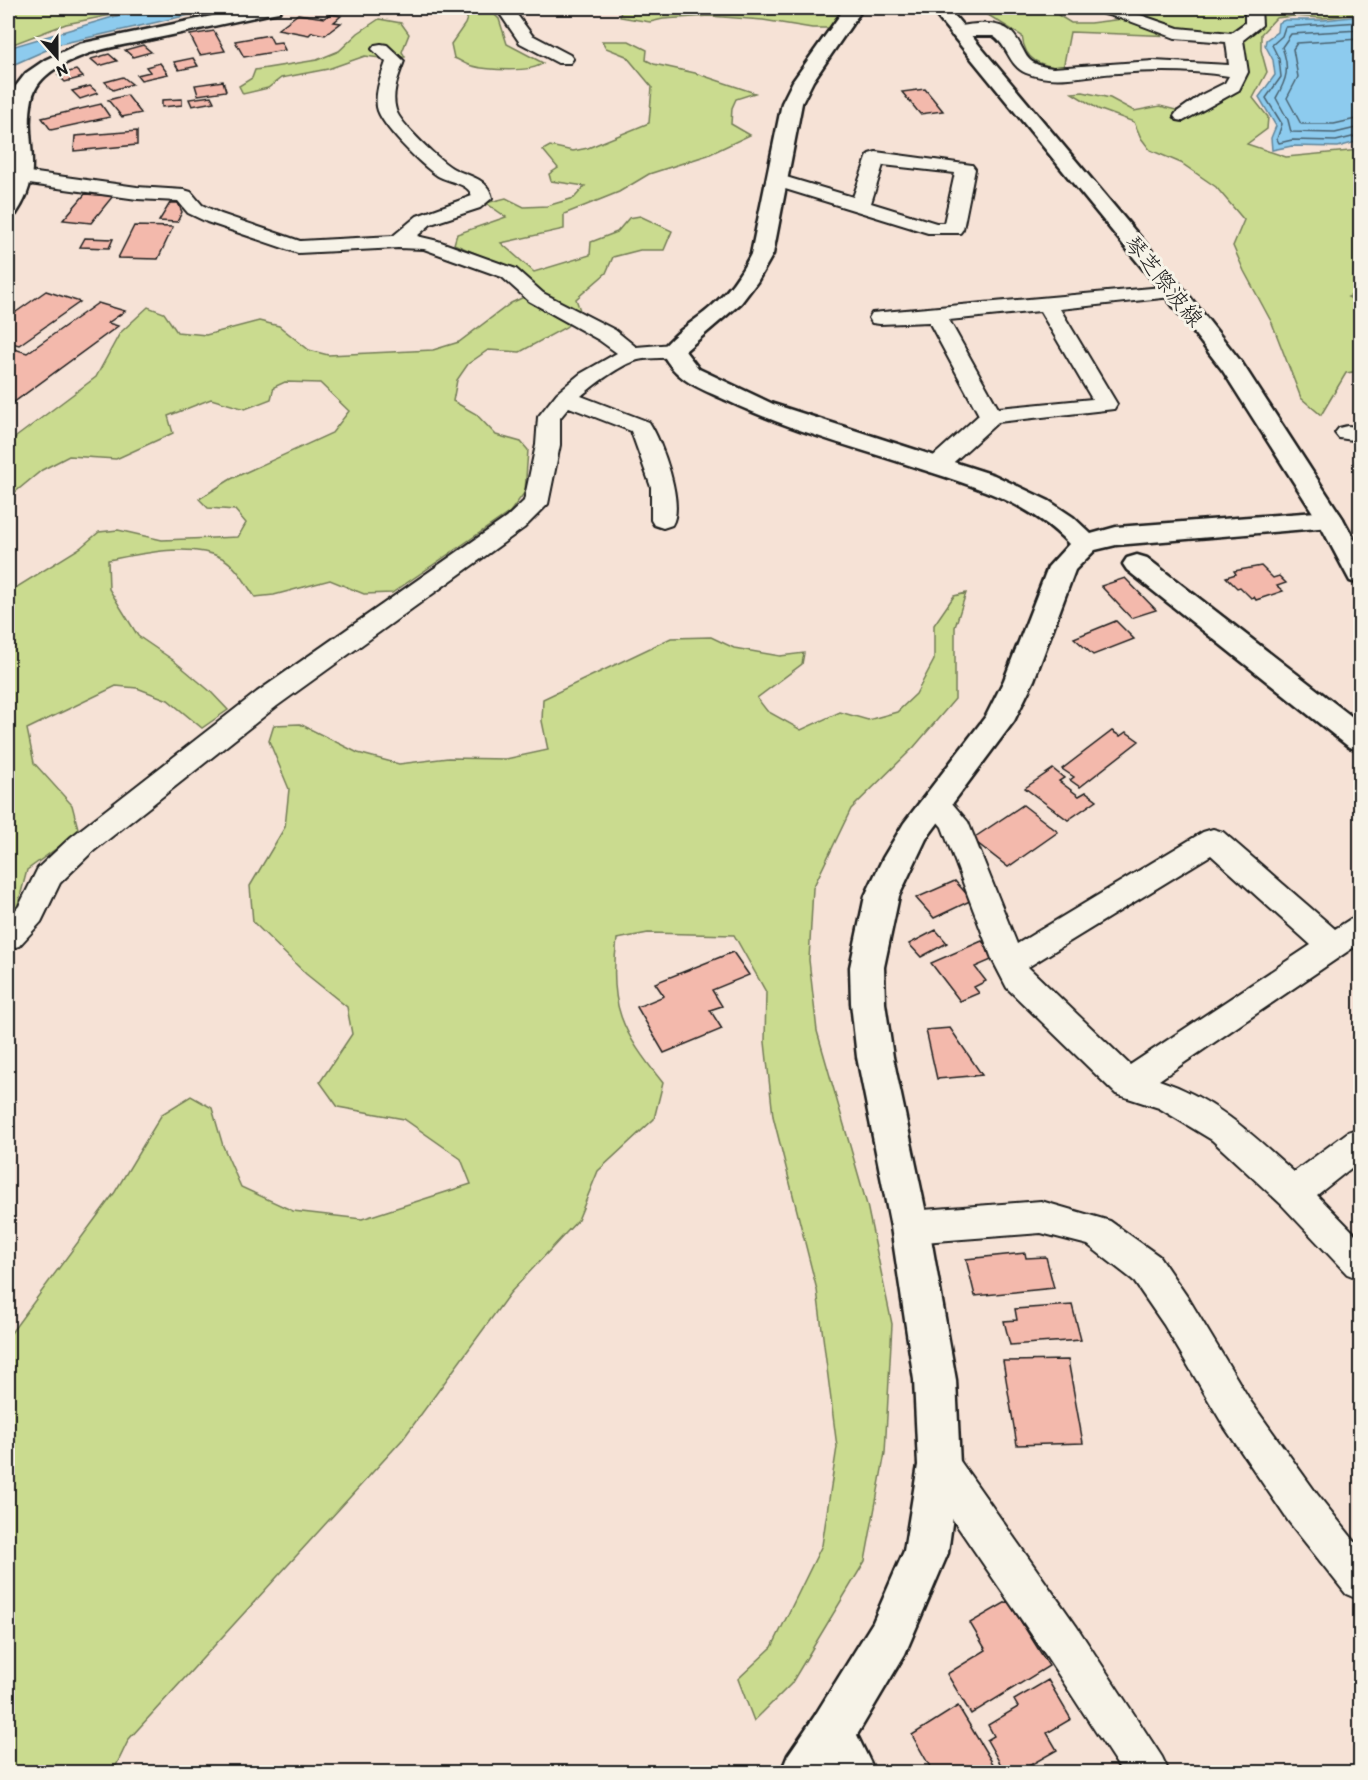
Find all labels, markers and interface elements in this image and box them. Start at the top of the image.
north arrow [27,27,87,87]
text: N [54,60,71,81]
street label: 琴芝際波線 [1119,230,1209,332]

